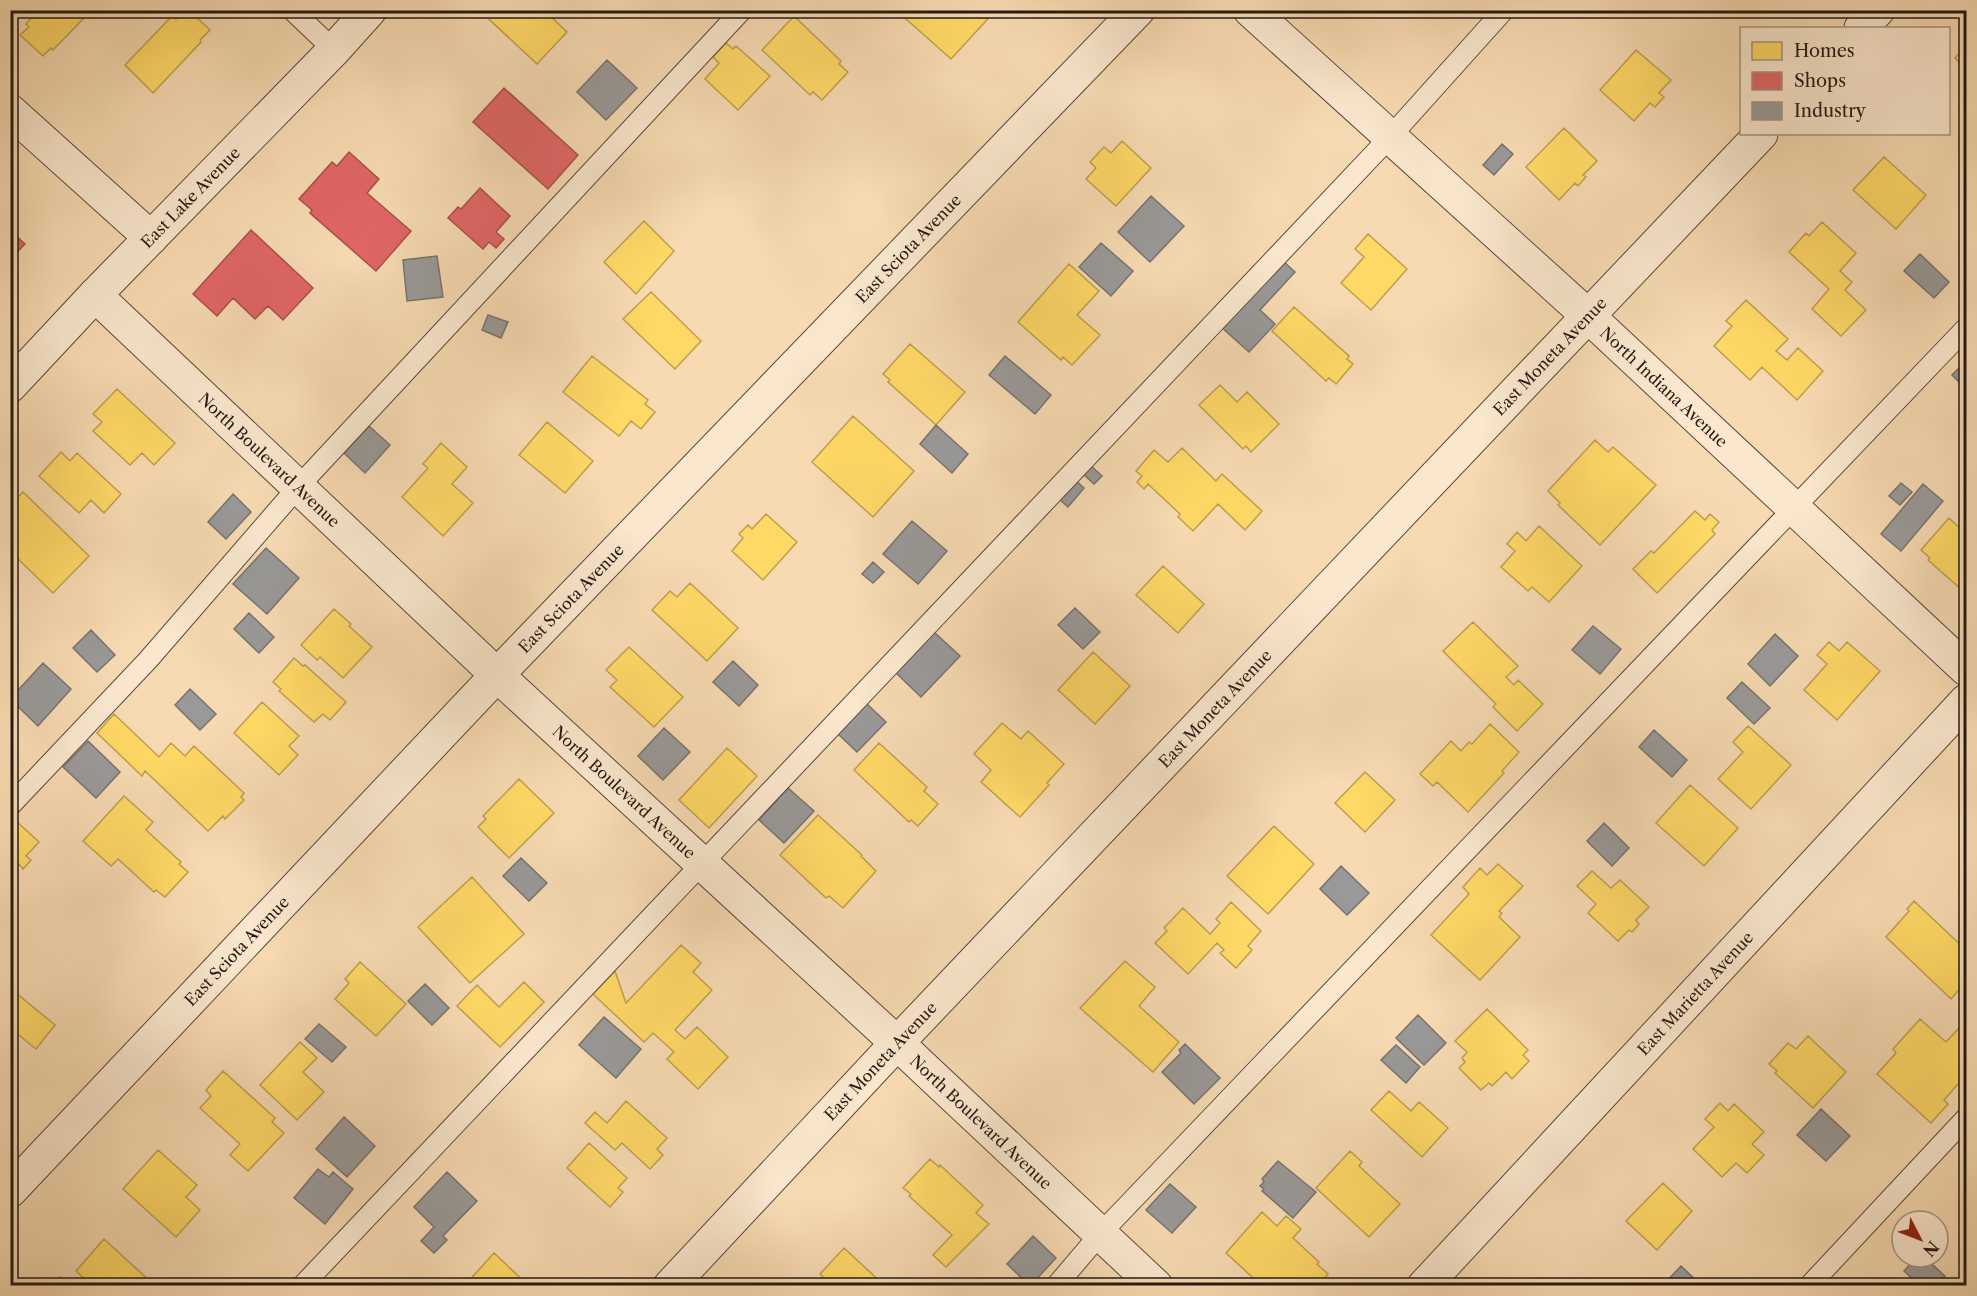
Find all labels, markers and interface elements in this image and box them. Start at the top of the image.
legend [1740,27,1950,135]
text: Homes [1794,40,1855,62]
text: Shops [1794,70,1846,92]
text: Industry [1794,100,1867,122]
street label: East Lake Avenue [137,143,244,252]
street label: East Sciota Avenue [851,190,965,307]
street label: East Moneta Avenue [1489,293,1611,419]
street label: North Indiana Avenue [1596,323,1732,451]
street label: North Boulevard Avenue [195,388,344,531]
street label: East Sciota Avenue [514,540,628,657]
street label: East Moneta Avenue [1154,645,1276,772]
street label: North Boulevard Avenue [549,721,700,863]
street label: East Sciota Avenue [180,892,293,1010]
street label: East Marietta Avenue [1633,927,1757,1059]
street label: East Moneta Avenue [820,998,941,1125]
street label: North Boulevard Avenue [906,1051,1056,1193]
north arrow [1890,1209,1950,1269]
text: N [1919,1237,1943,1261]

